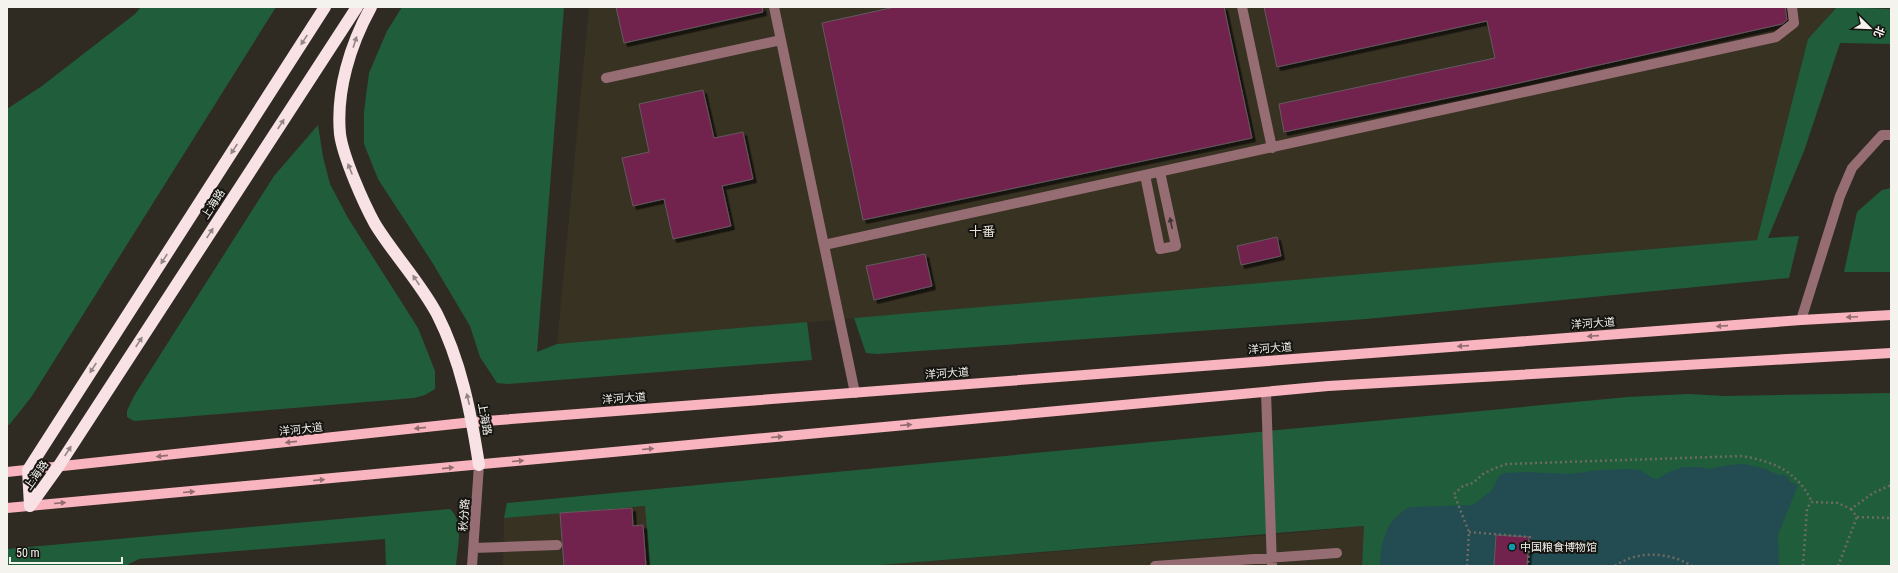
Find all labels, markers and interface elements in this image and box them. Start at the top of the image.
north arrow [1850,8,1890,48]
text: 北 [1871,24,1887,39]
one-way arrow [300,35,308,45]
one-way arrow [352,36,358,48]
one-way arrow [277,119,285,129]
one-way arrow [230,144,238,154]
one-way arrow [347,163,354,175]
street label: 上海路 [199,187,228,222]
one-way arrow [1168,217,1174,230]
district label: 十番 [969,224,995,239]
one-way arrow [206,228,214,238]
one-way arrow [160,253,167,264]
one-way arrow [412,275,420,286]
one-way arrow [1846,313,1858,320]
street label: 洋河大道 [1571,315,1615,332]
one-way arrow [1716,322,1728,329]
one-way arrow [1587,332,1599,339]
one-way arrow [136,336,143,348]
street label: 洋河大道 [1248,340,1292,357]
one-way arrow [1457,342,1469,349]
one-way arrow [90,362,97,374]
street label: 洋河大道 [925,365,969,382]
street label: 洋河大道 [602,390,646,407]
one-way arrow [465,393,471,405]
street label: 上海路 [475,402,494,436]
street label: 洋河大道 [278,421,324,438]
one-way arrow [900,422,912,428]
one-way arrow [414,425,426,431]
one-way arrow [771,434,783,440]
one-way arrow [285,439,297,445]
one-way arrow [65,445,72,457]
one-way arrow [642,446,654,452]
one-way arrow [155,453,168,459]
street label: 上海路 [22,458,51,493]
one-way arrow [512,458,524,465]
one-way arrow [442,465,454,471]
one-way arrow [313,477,325,483]
one-way arrow [183,488,195,495]
street label: 秋分路 [457,498,472,532]
one-way arrow [54,500,66,507]
scale bar [10,539,122,565]
place label: 中国粮食博物馆 [1520,541,1597,554]
marker: 中国粮食博物馆 [1507,542,1517,552]
text: 50 m [16,546,40,560]

